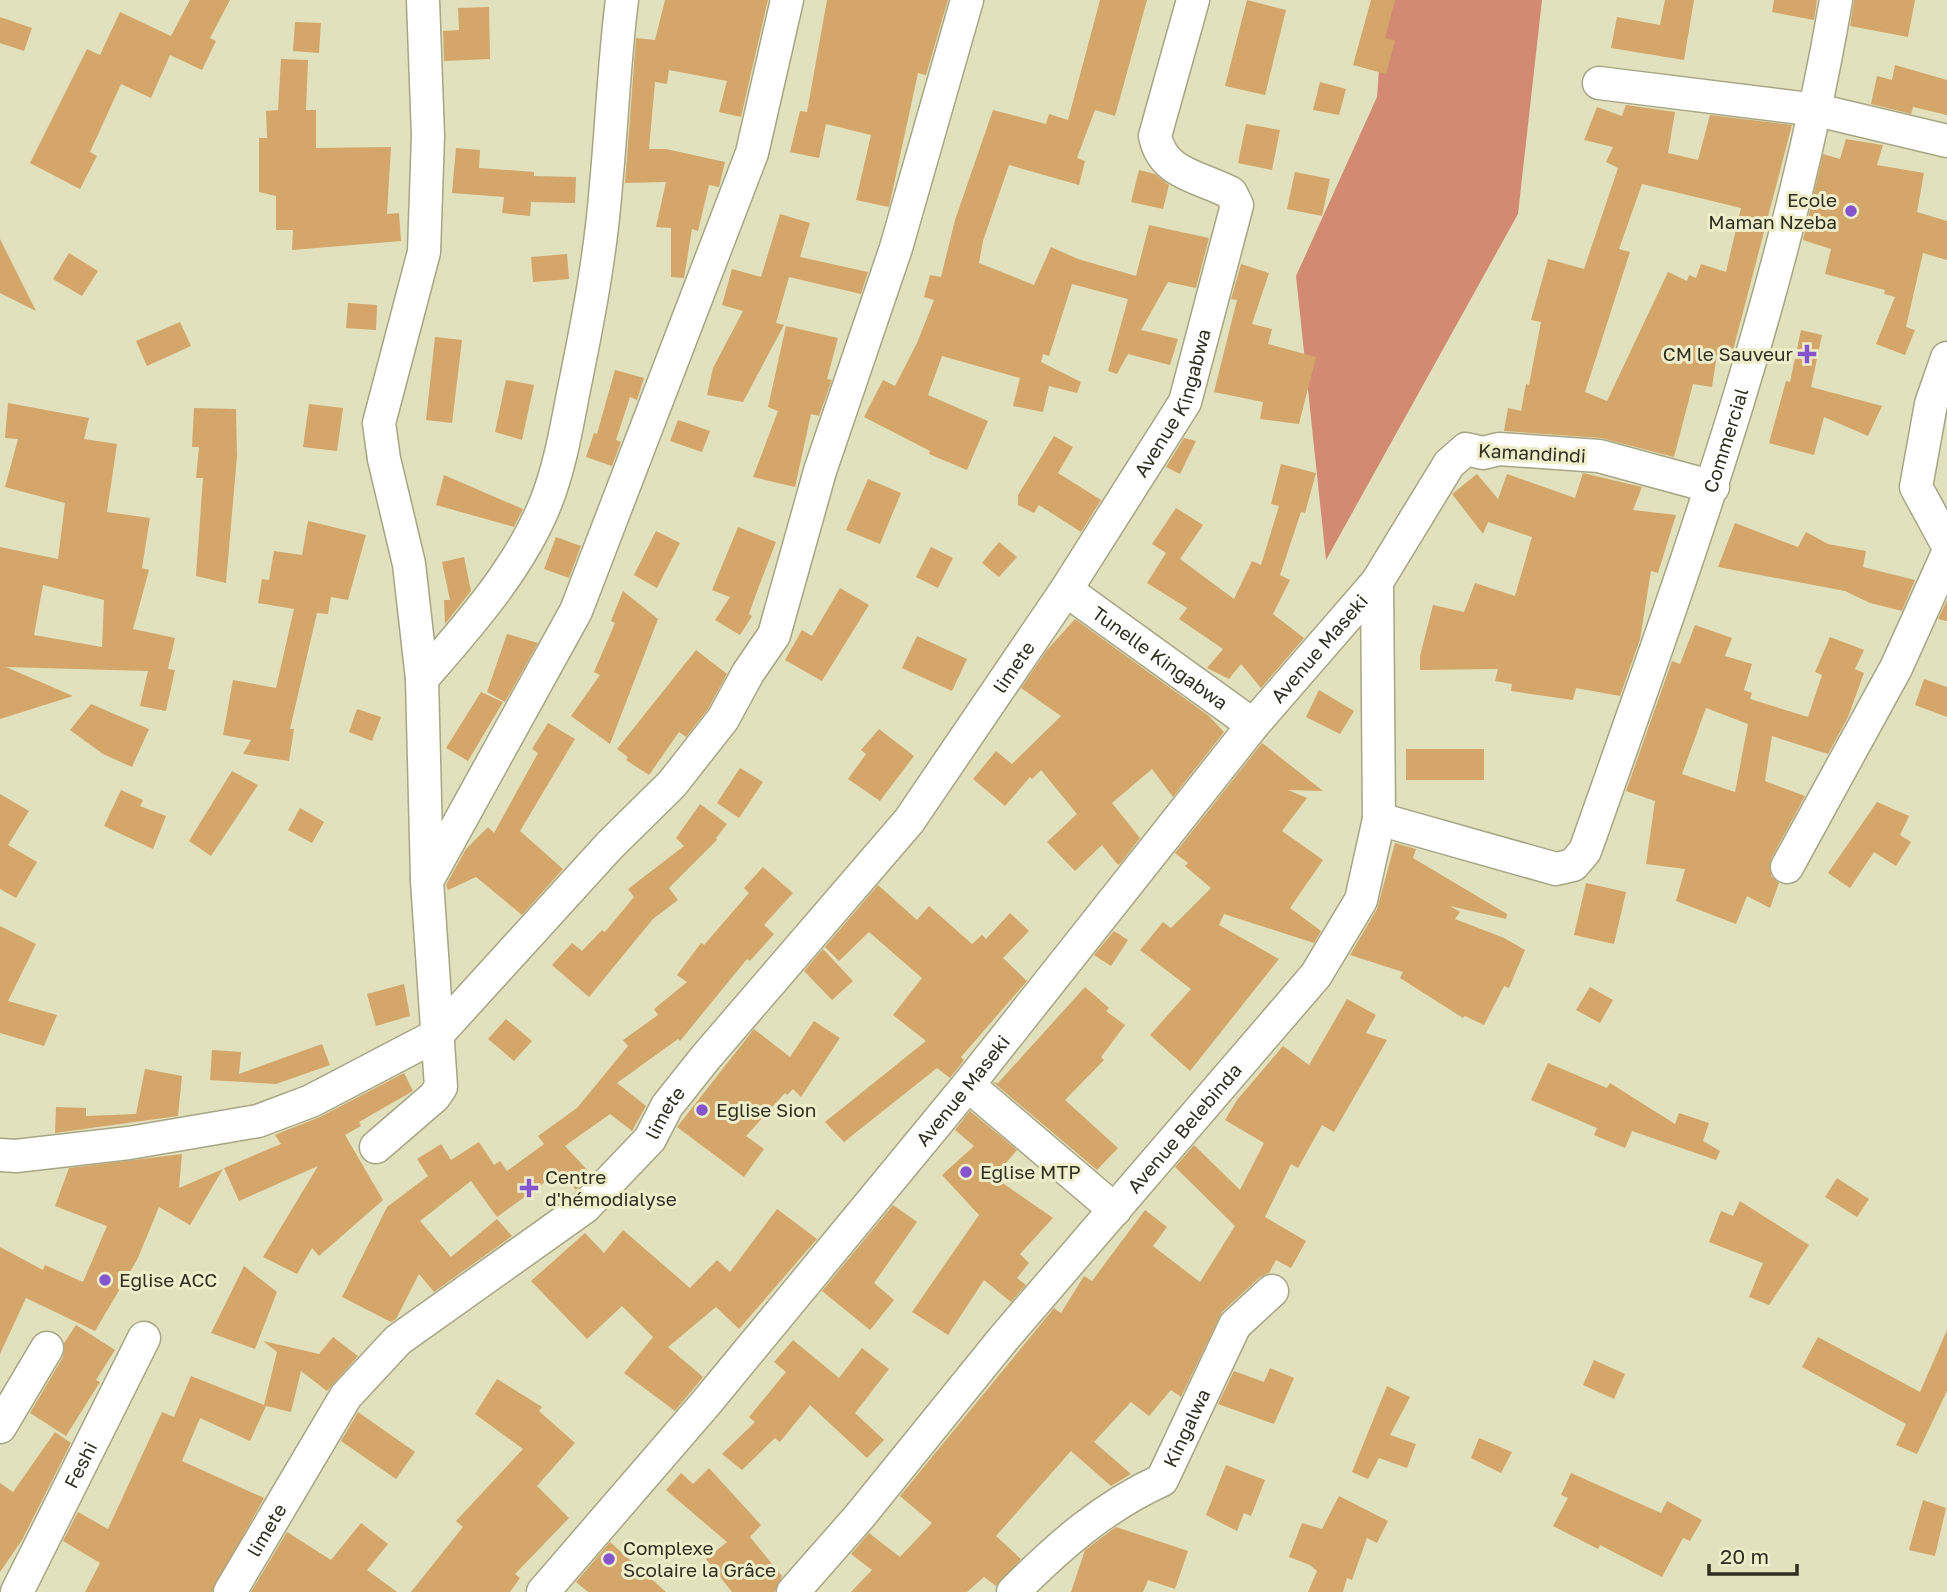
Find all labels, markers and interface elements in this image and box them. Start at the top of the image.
place label: Ecole Maman Nzeba [1708,188,1837,233]
marker: Ecole Maman Nzeba [1843,203,1859,219]
street label: Avenue Kingabwa [1129,326,1215,481]
place label: CM le Sauveur [1663,342,1794,365]
marker: CM le Sauveur [1799,346,1815,362]
street label: Commercial [1698,385,1752,495]
street label: Kamandindi [1477,438,1587,467]
street label: Avenue Maseki [1266,589,1372,707]
street label: Tunelle Kingabwa [1088,601,1233,714]
street label: limete [988,636,1039,697]
street label: Avenue Maseki [911,1030,1014,1150]
street label: Avenue Belebinda [1122,1058,1246,1197]
street label: limete [640,1081,689,1143]
place label: Eglise Sion [716,1098,816,1121]
marker: Eglise Sion [694,1102,710,1118]
place label: Eglise MTP [980,1160,1081,1183]
marker: Eglise MTP [958,1164,974,1180]
place label: Centre d'hémodialyse [545,1165,677,1210]
marker: Centre d'hémodialyse [519,1178,539,1198]
place label: Eglise ACC [119,1268,217,1291]
marker: Eglise ACC [97,1272,113,1288]
street label: Kingalwa [1158,1385,1214,1471]
street label: Feshi [59,1438,101,1492]
street label: limete [242,1499,291,1560]
scale bar [1709,1532,1797,1576]
place label: Complexe Scolaire la Grâce [623,1536,776,1581]
text: 20 m [1720,1543,1769,1569]
marker: Complexe Scolaire la Grâce [601,1551,617,1567]

